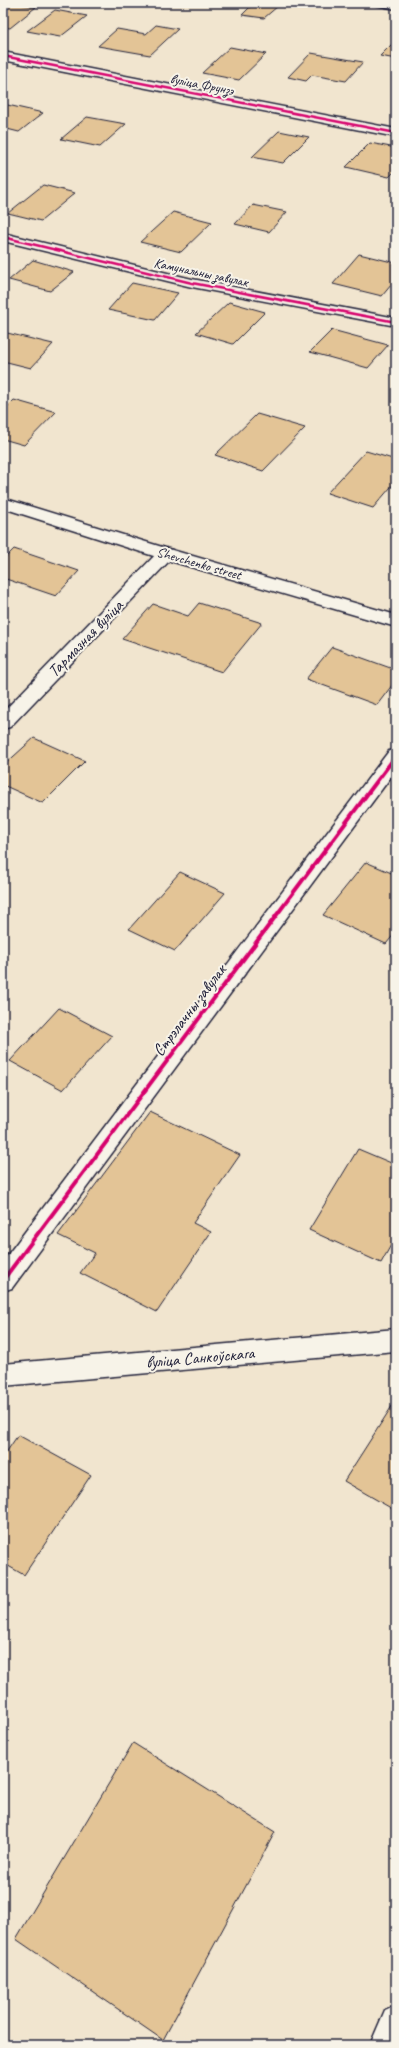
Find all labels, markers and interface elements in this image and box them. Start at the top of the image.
street label: вуліца Фрунзэ [169,70,236,99]
street label: Камунальны завулак [152,254,251,291]
street label: Shevchenko street [155,543,244,584]
street label: Тармазная вуліца [43,594,129,682]
street label: Стрэлачны завулак [148,959,233,1061]
street label: вуліца Санкоўскага [145,1342,256,1373]

